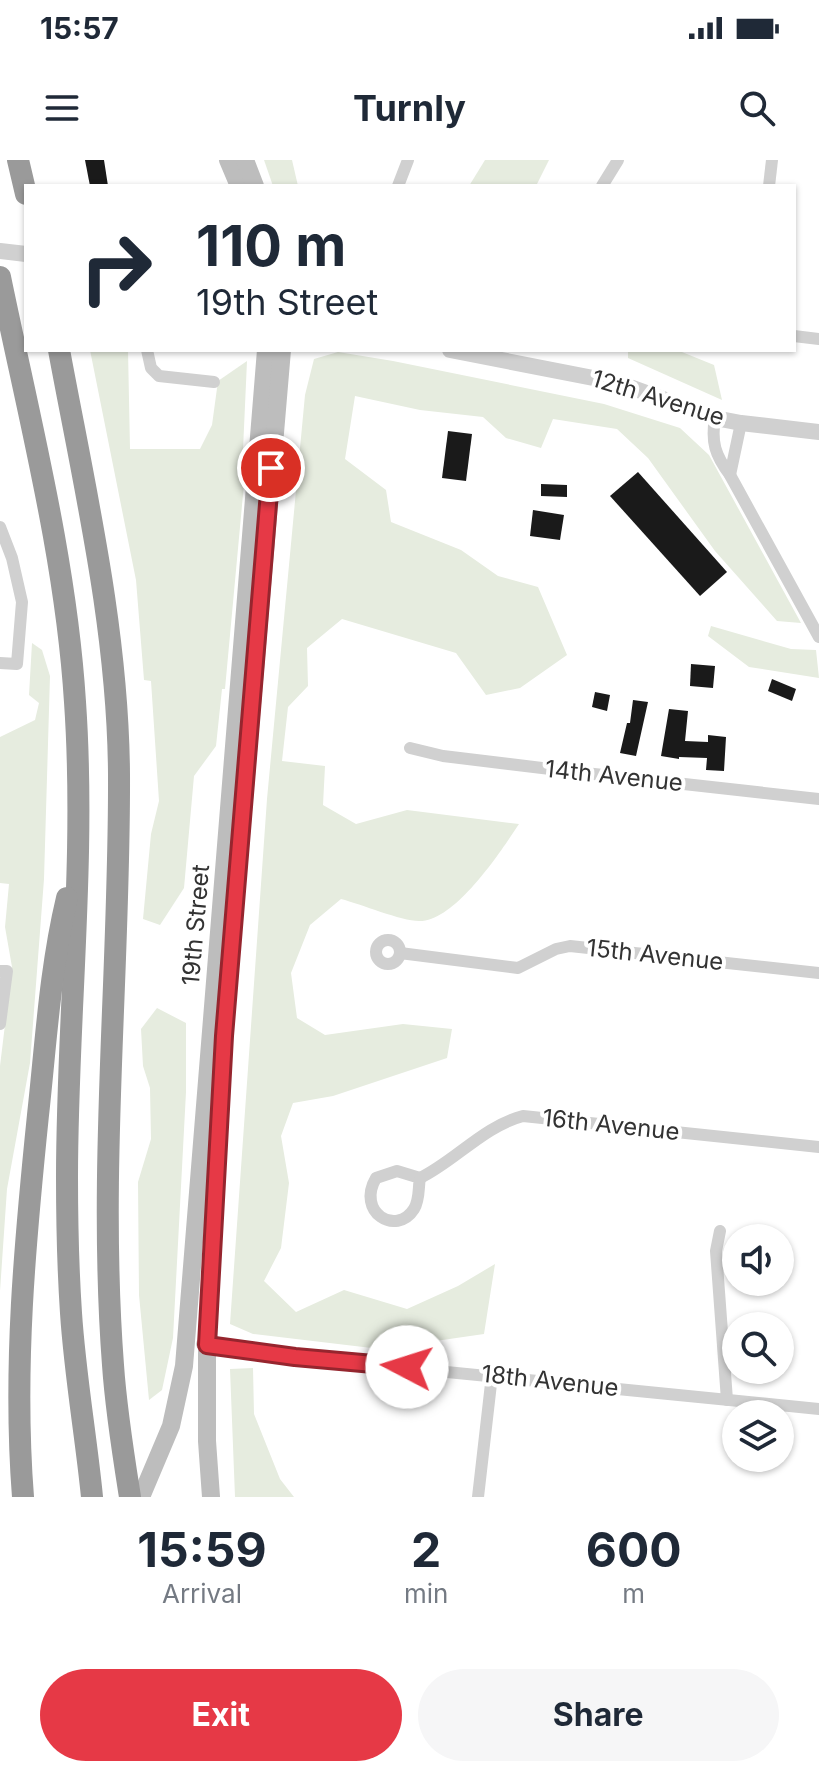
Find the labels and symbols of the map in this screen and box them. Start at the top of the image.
street label: 12th Avenue [588,364,728,431]
pin [237,434,305,502]
street label: 14th Avenue [544,754,684,797]
street label: 19th Street [176,863,215,987]
street label: 15th Avenue [585,933,725,976]
street label: 16th Avenue [541,1103,681,1146]
position arrow [365,1325,449,1409]
street label: 18th Avenue [480,1359,620,1402]

